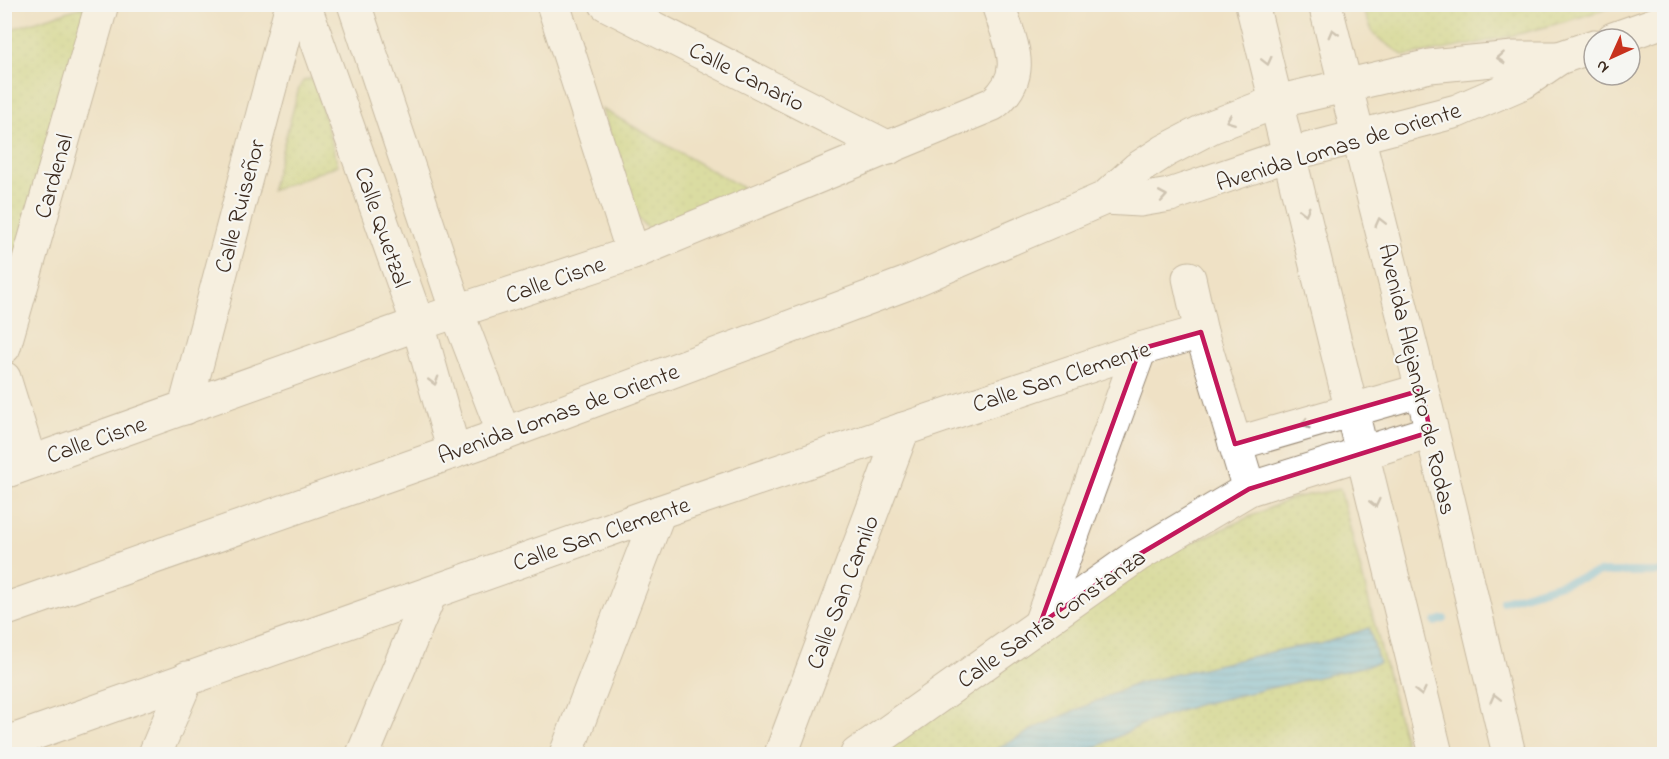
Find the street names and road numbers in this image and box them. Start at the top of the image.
street label: Calle Canario [682,34,810,122]
street label: Avenida Lomas de Oriente [1212,94,1466,202]
street label: Cardenal [27,130,84,223]
street label: Calle Ruiseñor [207,135,276,277]
street label: Calle Quetzal [344,163,418,293]
street label: Avenida Alejandro de Rodas [1367,241,1464,519]
street label: Calle Cisne [501,248,611,315]
street label: Calle San Clemente [968,333,1155,424]
street label: Avenida Lomas de Oriente [433,355,685,475]
street label: Calle Cisne [42,408,152,475]
street label: Calle San Clemente [509,489,695,582]
street label: Calle San Camilo [799,511,890,675]
street label: Calle Santa Constanza [951,542,1154,699]

